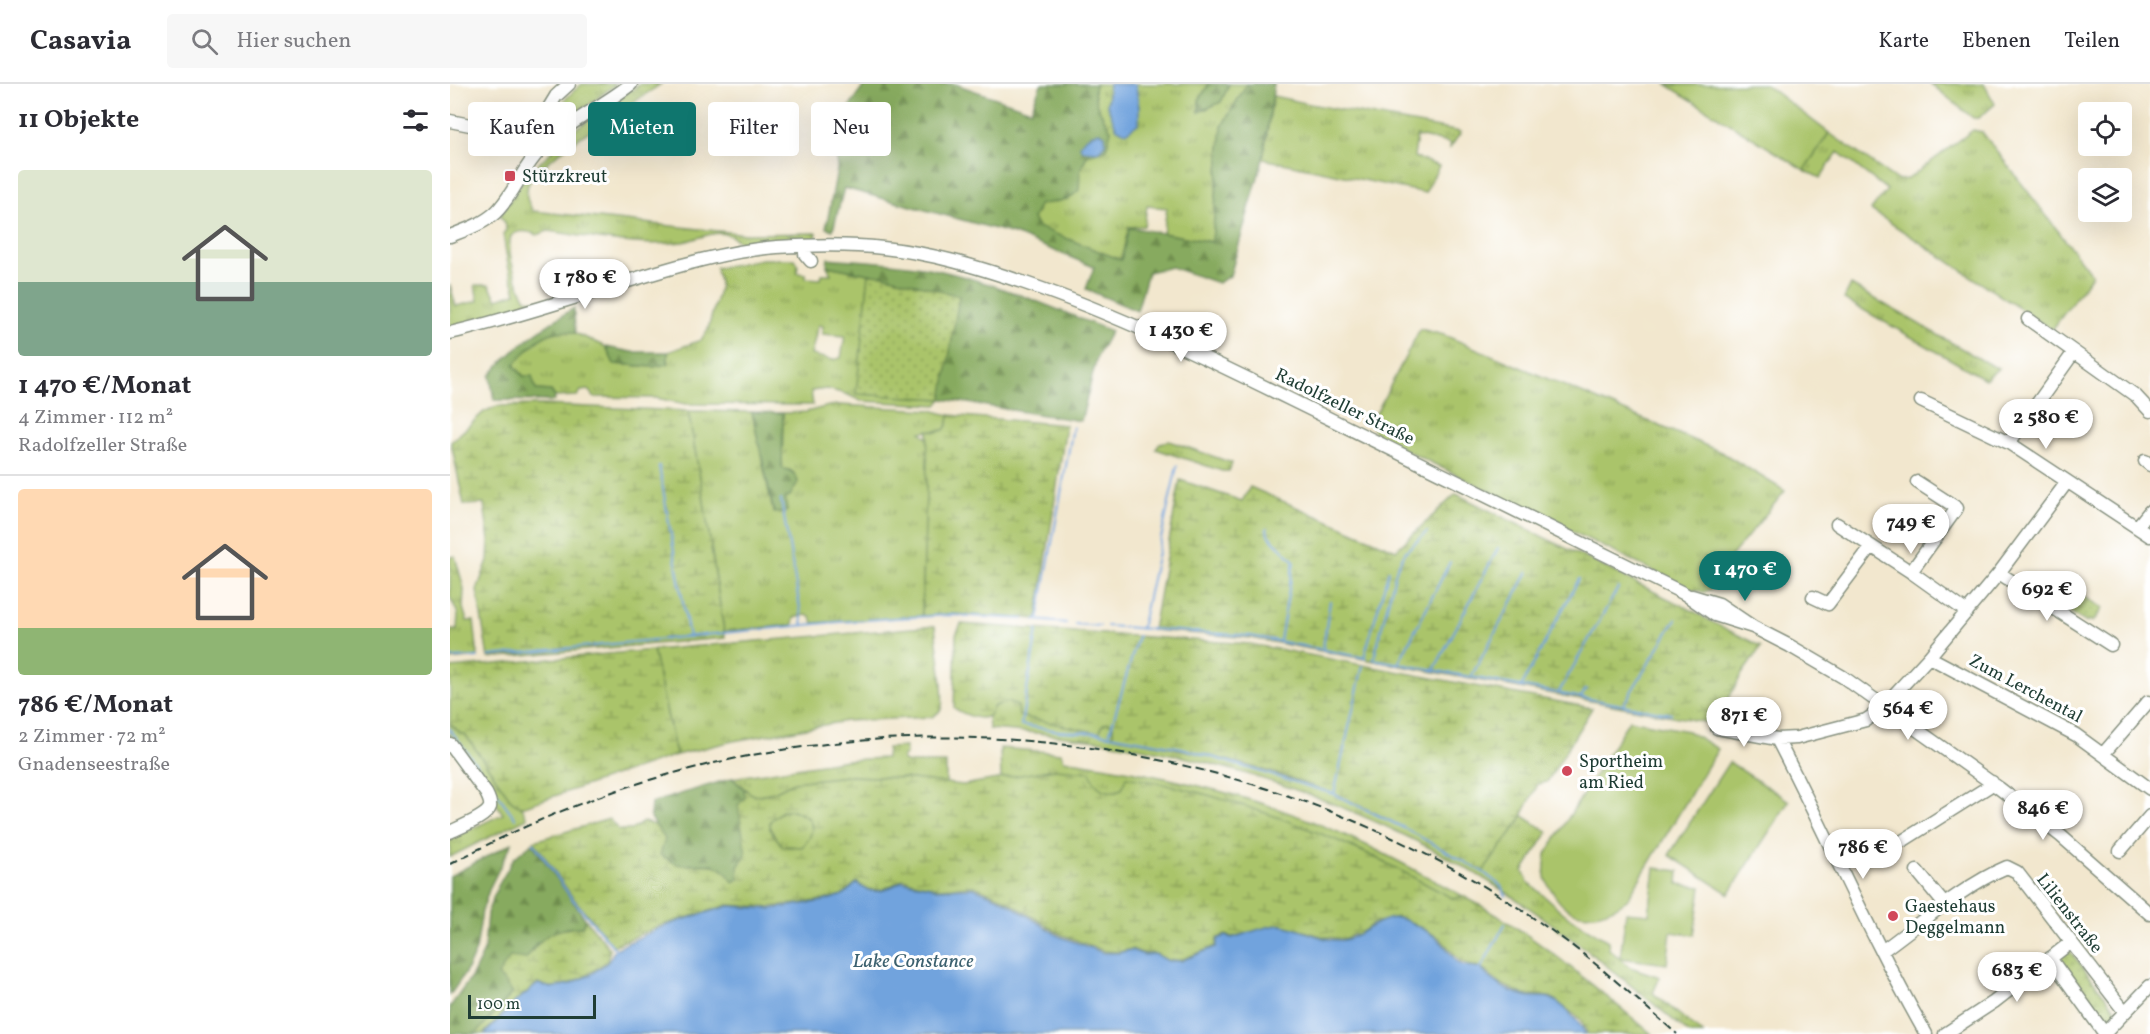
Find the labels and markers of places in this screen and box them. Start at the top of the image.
place label: Stürzkreut [522,165,607,190]
marker: Stürzkreut [503,169,517,183]
pin: 1 780 € [530,259,640,310]
pin: 1 430 € [1126,312,1236,363]
pin: 2 580 € [1991,399,2101,450]
pin: 749 € [1869,504,1953,555]
pin: 1 470 € [1690,551,1800,602]
pin: 692 € [2005,571,2089,622]
pin: 564 € [1866,690,1950,741]
pin: 871 € [1702,697,1786,748]
place label: Sportheim am Ried [1579,750,1663,796]
marker: Sportheim am Ried [1560,764,1574,778]
pin: 846 € [2001,790,2085,841]
pin: 786 € [1821,829,1905,880]
place label: Gaestehaus Deggelmann [1905,895,2006,941]
marker: Gaestehaus Deggelmann [1886,909,1900,923]
pin: 683 € [1975,952,2059,1003]

